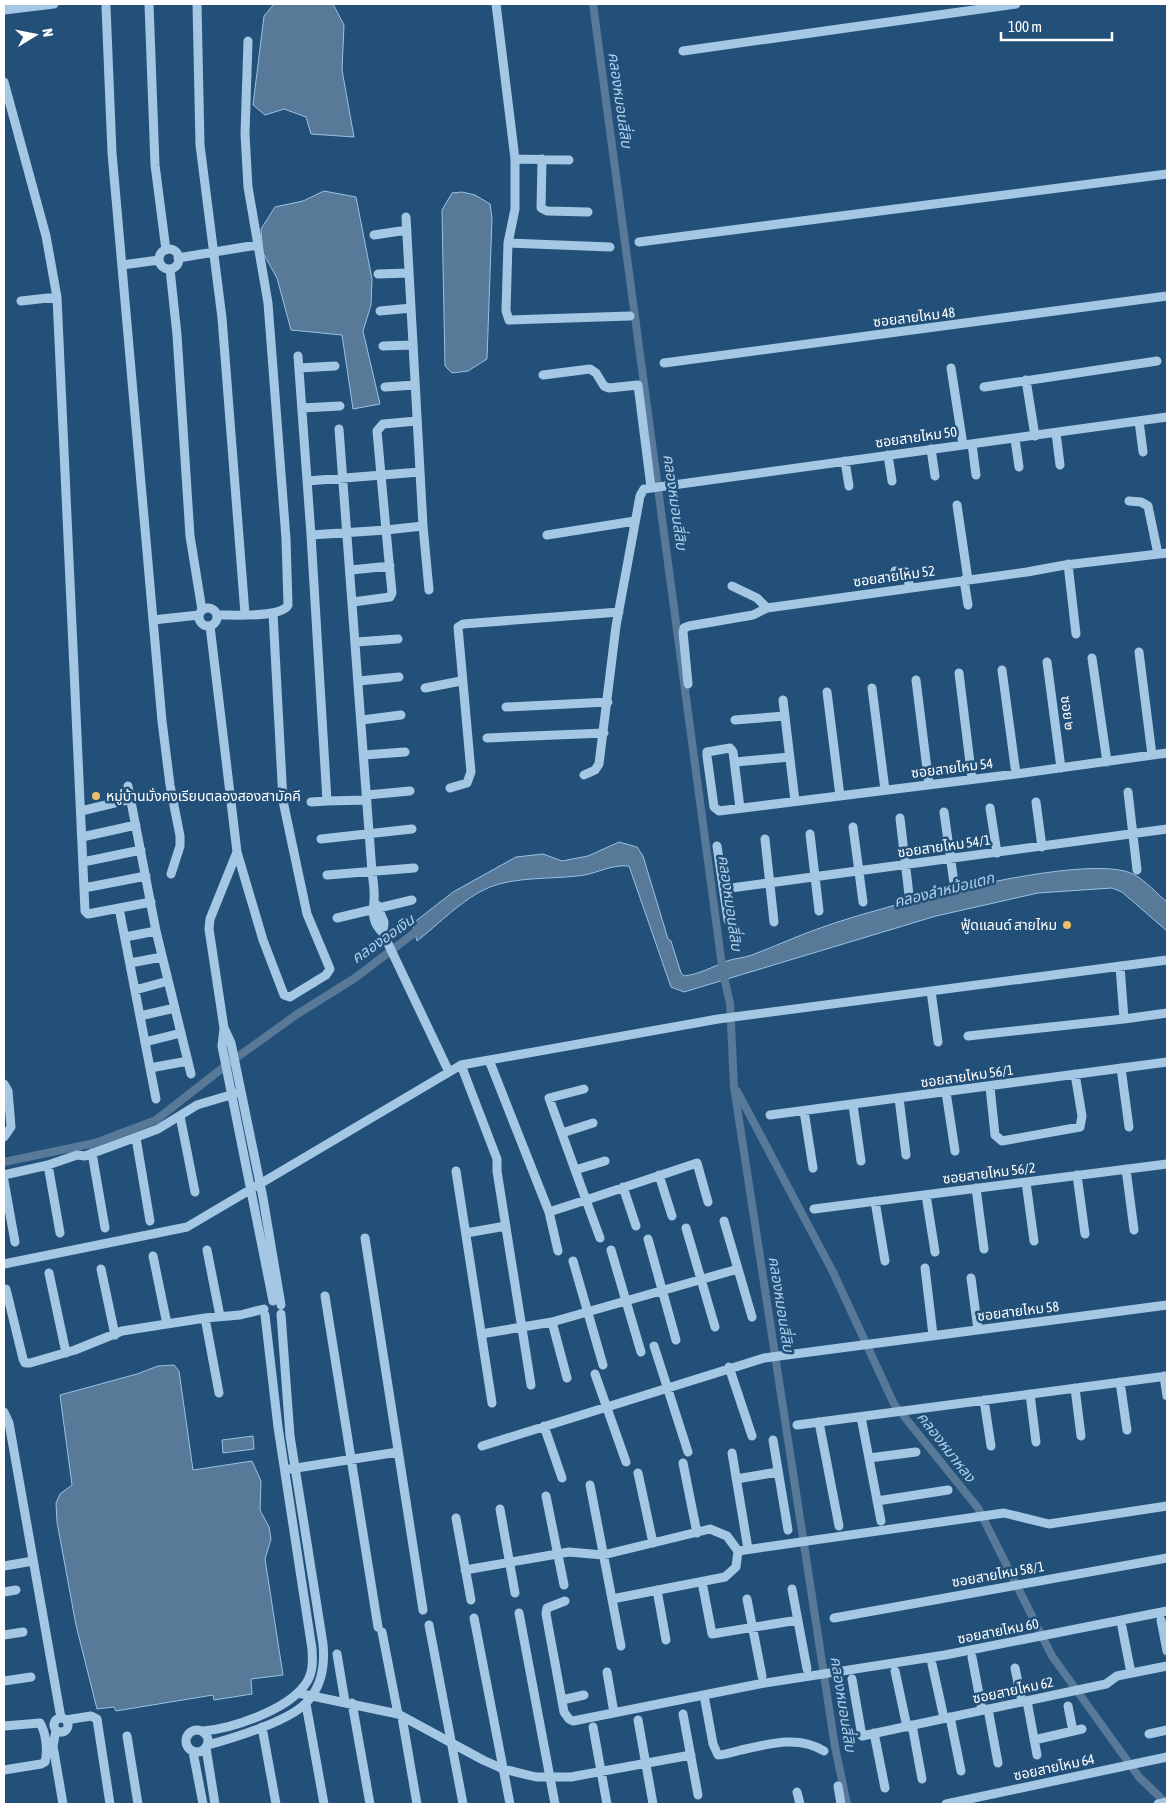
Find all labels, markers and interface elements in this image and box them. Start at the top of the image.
north arrow [10,10,60,60]
scale bar [1001,10,1112,42]
text: 100 m [1008,18,1042,35]
text: N [39,27,56,38]
water label: คลองหมอนสี่สิบ [605,51,638,150]
street label: ซอยสายไหม 48 [872,304,956,330]
street label: ซอยสายไหม 50 [874,423,958,451]
water label: คลองหมอนสี่สิบ [660,453,693,552]
street label: ซอยสายไหม 52 [852,562,936,590]
street label: ซอย ๒ [1058,695,1078,731]
street label: ซอยสายไหม 54 [910,755,994,781]
place label: หมู่บ้านมั่งคงเรียบตลองสองสามัคคี [106,787,301,805]
marker: หมู่บ้านมั่งคงเรียบตลองสองสามัคคี [90,790,102,802]
street label: ซอยสายไหม 54/1 [897,832,991,860]
water label: คลองหมอนสี่สิบ [715,854,748,953]
water label: คลองลำหม้อแตก [892,869,997,910]
water label: คลองออเงิน [348,910,418,966]
place label: ฟู้ดแลนด์ สายไหม [961,917,1057,934]
marker: ฟู้ดแลนด์ สายไหม [1061,919,1073,931]
street label: ซอยสายไหม 56/1 [920,1062,1014,1090]
street label: ซอยสายไหม 56/2 [942,1159,1036,1187]
water label: คลองหมอนสี่สิบ [766,1255,800,1354]
street label: ซอยสายไหม 58 [976,1298,1060,1324]
water label: คลองหมาหลง [914,1408,980,1486]
street label: ซอยสายไหม 58/1 [951,1558,1045,1590]
street label: ซอยสายไหม 60 [956,1615,1040,1647]
water label: คลองหมอนสี่สิบ [828,1655,862,1754]
street label: ซอยสายไหม 62 [971,1674,1055,1706]
street label: ซอยสายไหม 64 [1012,1751,1096,1783]

